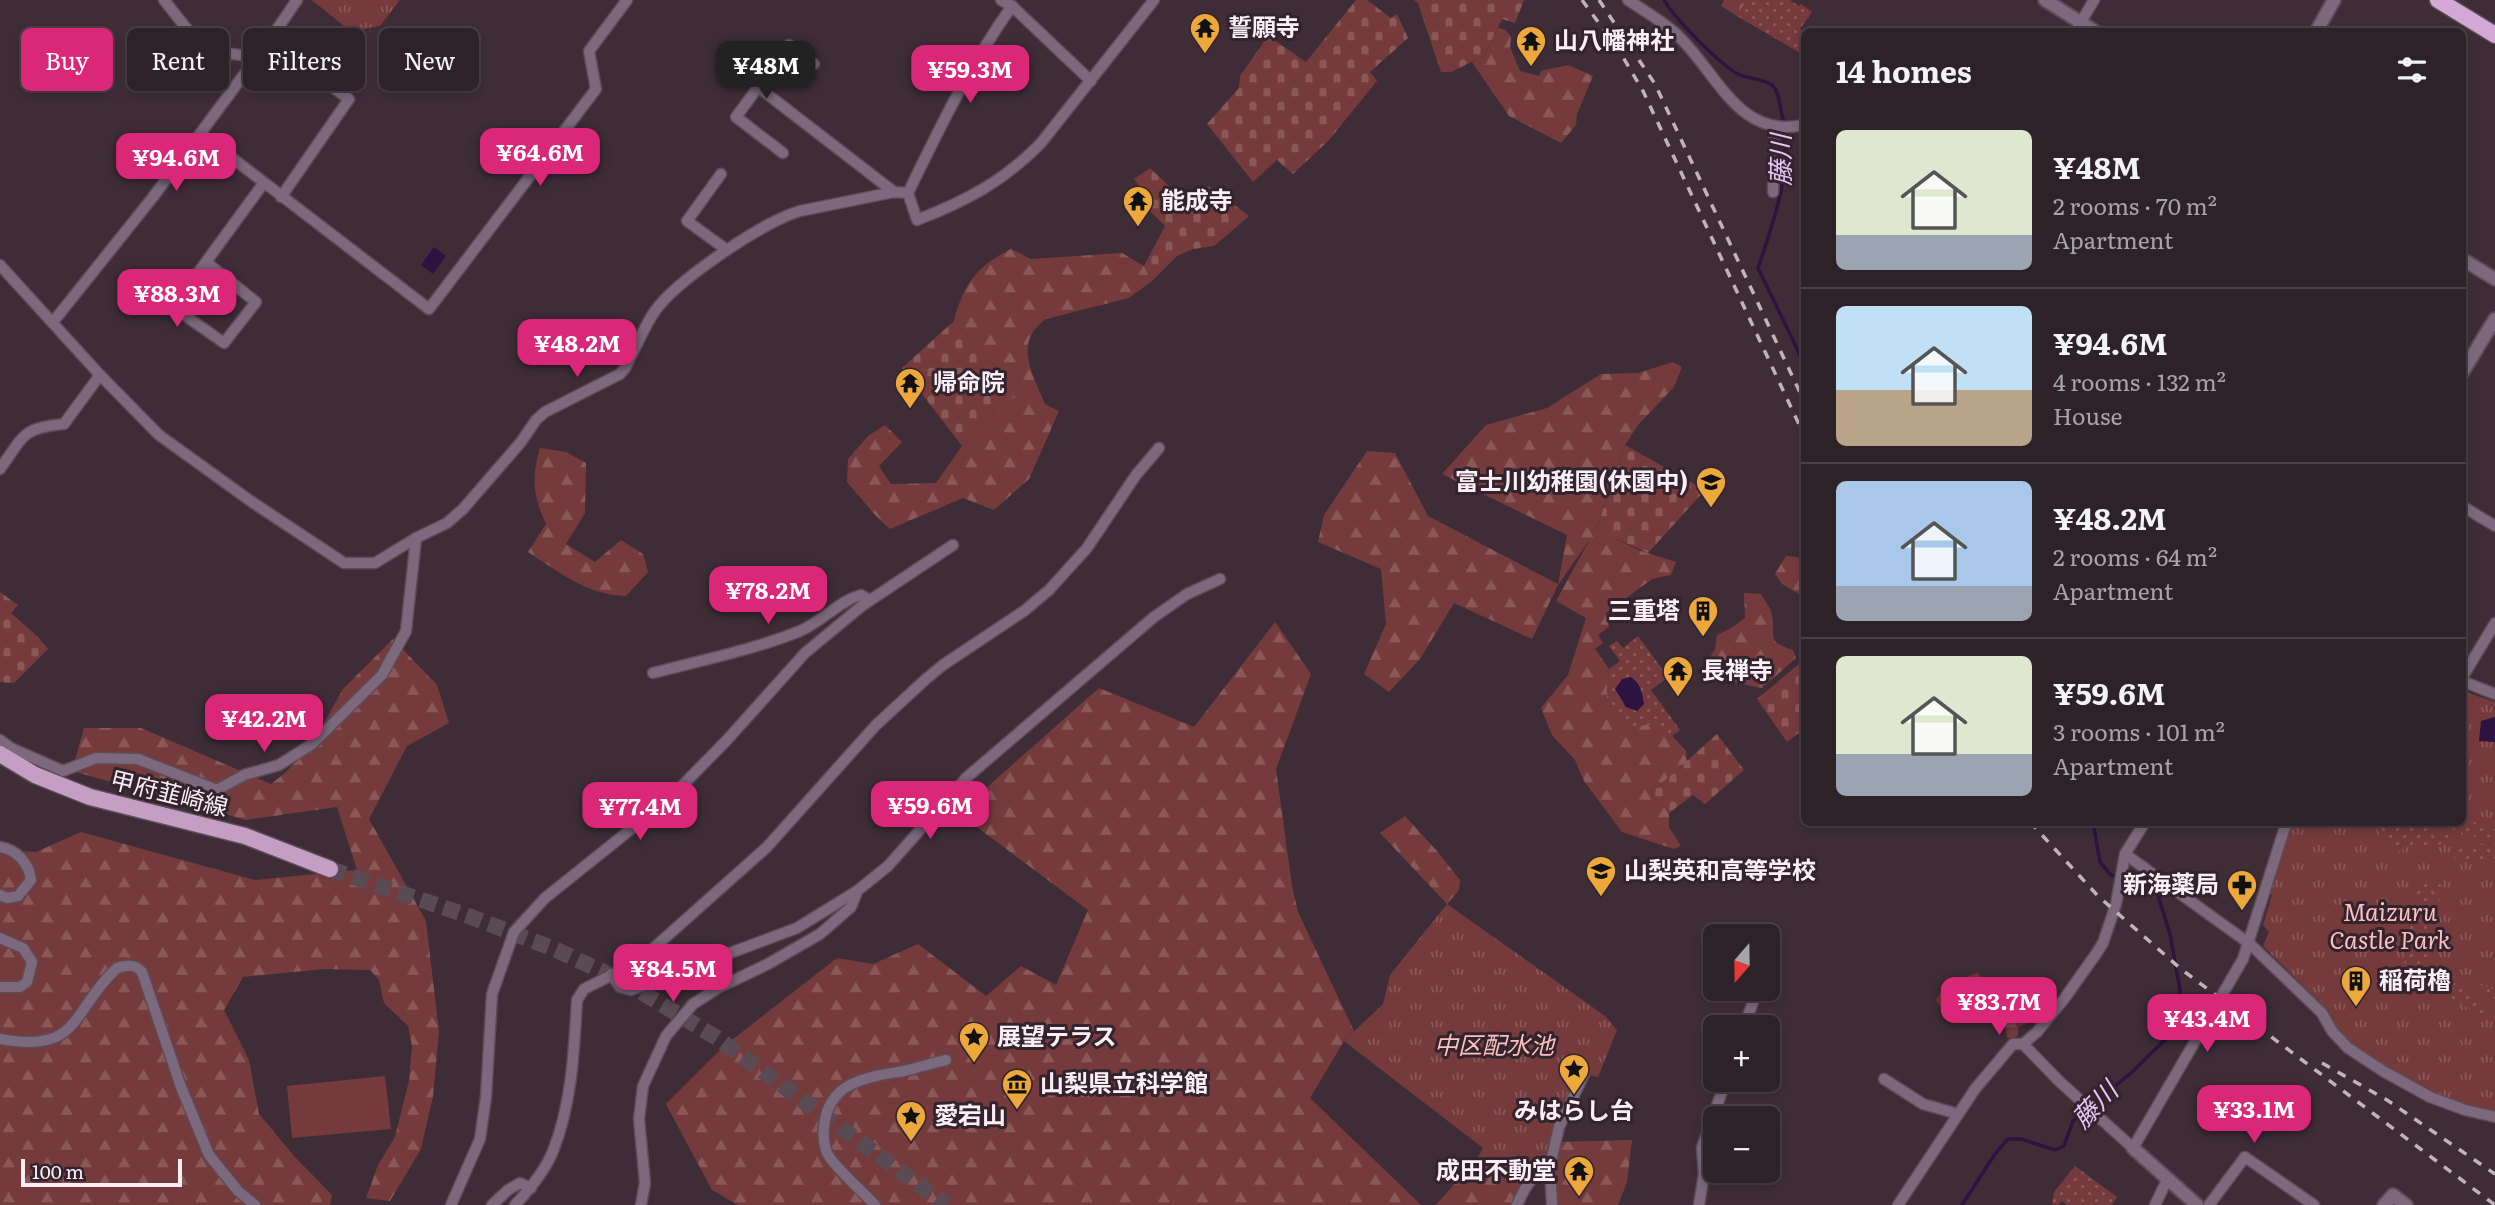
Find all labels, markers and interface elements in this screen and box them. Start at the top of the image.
place label: 誓願寺 [1228,8,1300,43]
temple icon: 誓願寺 [1188,11,1222,55]
place label: 山八幡神社 [1554,21,1674,56]
temple icon: 山八幡神社 [1514,24,1548,68]
chip: Buy [21,28,113,91]
chip: Rent [127,28,229,91]
chip: Filters [243,28,365,91]
chip: New [379,28,479,91]
pin: ¥48M [725,42,807,101]
pin: ¥59.3M [913,46,1027,105]
text: ¥48M [732,47,800,81]
text: 14 homes [1836,48,1972,92]
text: ¥59.3M [927,51,1013,85]
icon: filters [2393,51,2431,89]
pin: ¥64.6M [483,128,597,188]
water label: 藤川 [1759,131,1798,186]
pin: ¥94.6M [119,134,233,193]
text: ¥64.6M [496,134,584,168]
text: ¥94.6M [132,139,220,173]
text: ¥48M [2053,144,2141,188]
icon: home [1892,158,1976,242]
place label: 能成寺 [1161,181,1233,216]
temple icon: 能成寺 [1121,184,1155,228]
text: 2 rooms · 70 m² [2053,188,2217,222]
text: Apartment [2053,222,2173,256]
pin: ¥88.3M [120,270,234,329]
text: ¥88.3M [133,275,221,309]
pin: ¥48.2M [520,320,634,379]
text: ¥94.6M [2053,320,2168,364]
text: ¥48.2M [533,325,621,359]
icon: home [1892,334,1976,418]
place label: 帰命院 [933,363,1005,398]
text: 4 rooms · 132 m² [2053,364,2226,398]
temple icon: 帰命院 [893,366,927,410]
text: House [2053,398,2122,432]
place label: 富士川幼稚園(休園中) [1455,462,1688,497]
school or university icon: 富士川幼稚園(休園中) [1694,465,1728,509]
text: ¥48.2M [2053,495,2167,539]
icon: home [1892,509,1976,593]
text: 2 rooms · 64 m² [2053,539,2217,573]
pin: ¥78.2M [711,566,825,626]
text: ¥78.2M [725,572,811,606]
text: Apartment [2053,573,2173,607]
place label: 三重塔 [1608,591,1680,626]
building icon: 三重塔 [1686,594,1720,638]
place label: 長禅寺 [1701,651,1773,686]
temple icon: 長禅寺 [1661,654,1695,698]
text: ¥59.6M [2053,670,2165,714]
icon: home [1892,684,1976,768]
pin: ¥42.2M [207,694,321,754]
text: ¥42.2M [221,700,307,734]
text: 3 rooms · 101 m² [2053,714,2225,748]
text: Apartment [2053,748,2173,782]
street label: 甲府韮崎線 [107,760,232,823]
pin: ¥77.4M [583,782,697,842]
pin: ¥59.6M [873,782,987,841]
text: ¥59.6M [887,787,973,821]
text: ¥77.4M [598,788,682,822]
place label: 山梨英和高等学校 [1624,851,1816,886]
school or university icon: 山梨英和高等学校 [1584,854,1618,898]
place label: 新海薬局 [2123,865,2219,900]
pharmacy icon: 新海薬局 [2225,868,2259,912]
park label: Maizuru Castle Park [2329,893,2452,956]
north arrow [1703,924,1780,1001]
map controls [1703,924,1780,1183]
pin: ¥84.5M [616,944,730,1004]
text: ¥84.5M [629,950,717,984]
place label: 稲荷櫓 [2379,961,2451,996]
building icon: 稲荷櫓 [2339,964,2373,1008]
pin: ¥83.7M [1942,978,2056,1037]
text: ¥83.7M [1957,983,2041,1017]
pin: ¥43.4M [2150,995,2264,1054]
text: ¥43.4M [2163,1000,2251,1034]
button: + [1703,1015,1780,1092]
place label: 展望テラス [997,1017,1117,1052]
place icon: 展望テラス [957,1020,991,1064]
park label: 中区配水池 [1434,1026,1556,1061]
place icon: みはらし台 [1557,1052,1591,1096]
place label: 山梨県立科学館 [1040,1064,1208,1099]
museum icon: 山梨県立科学館 [1000,1067,1034,1111]
water label: 藤川 [2061,1069,2127,1136]
pin: ¥33.1M [2197,1086,2311,1145]
place label: みはらし台 [1514,1091,1634,1126]
text: ¥33.1M [2213,1091,2295,1125]
place label: 愛宕山 [934,1096,1006,1131]
place icon: 愛宕山 [894,1099,928,1143]
button: − [1703,1106,1780,1183]
place label: 成田不動堂 [1436,1151,1556,1186]
temple icon: 成田不動堂 [1562,1154,1596,1198]
scale bar [21,1156,182,1188]
text: 100 m [32,1157,84,1185]

